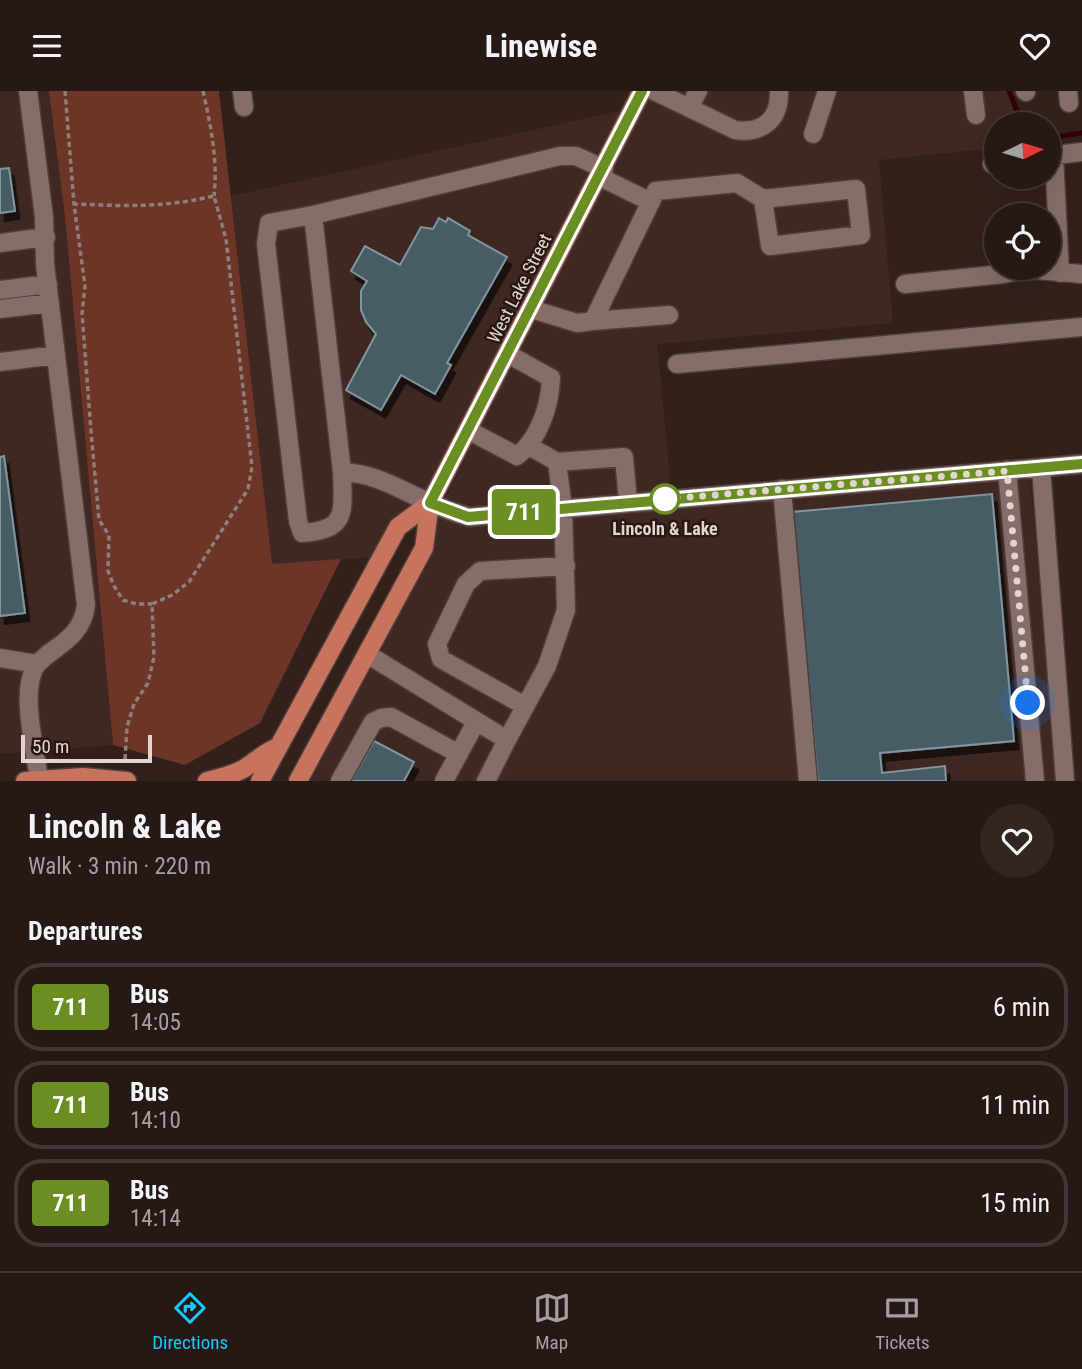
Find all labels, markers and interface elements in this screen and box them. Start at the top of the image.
icon: menu [28,27,66,65]
text: Linewise [485,27,597,65]
icon: heart [1016,27,1054,65]
north arrow [984,112,1060,189]
map controls [984,112,1061,280]
button: locate [984,203,1061,280]
street label: West Lake Street [483,230,555,346]
marker: Lincoln & Lake [650,484,680,514]
line badge: 711 [484,489,564,535]
text: 711 [506,498,542,526]
place label: Lincoln & Lake [612,518,718,539]
your location [1010,685,1045,720]
scale bar [21,732,152,764]
text: 50 m [32,735,69,758]
button: heart [980,804,1054,878]
text: Lincoln & Lake [28,807,221,846]
text: Walk · 3 min · 220 m [28,853,211,880]
text: Departures [28,916,143,946]
text: Bus [130,979,169,1009]
text: 6 min [993,992,1050,1022]
text: 711 [52,993,89,1021]
text: 14:05 [130,1009,181,1036]
text: Bus [130,1077,169,1107]
text: 11 min [980,1090,1050,1120]
text: 711 [52,1091,89,1119]
text: 14:10 [130,1107,181,1134]
text: Bus [130,1175,169,1205]
text: 15 min [980,1188,1050,1218]
text: 711 [52,1189,89,1217]
text: 14:14 [130,1205,181,1232]
tab: Directions [152,1289,228,1354]
tab: Map [533,1289,571,1354]
tab: Tickets [875,1289,930,1354]

